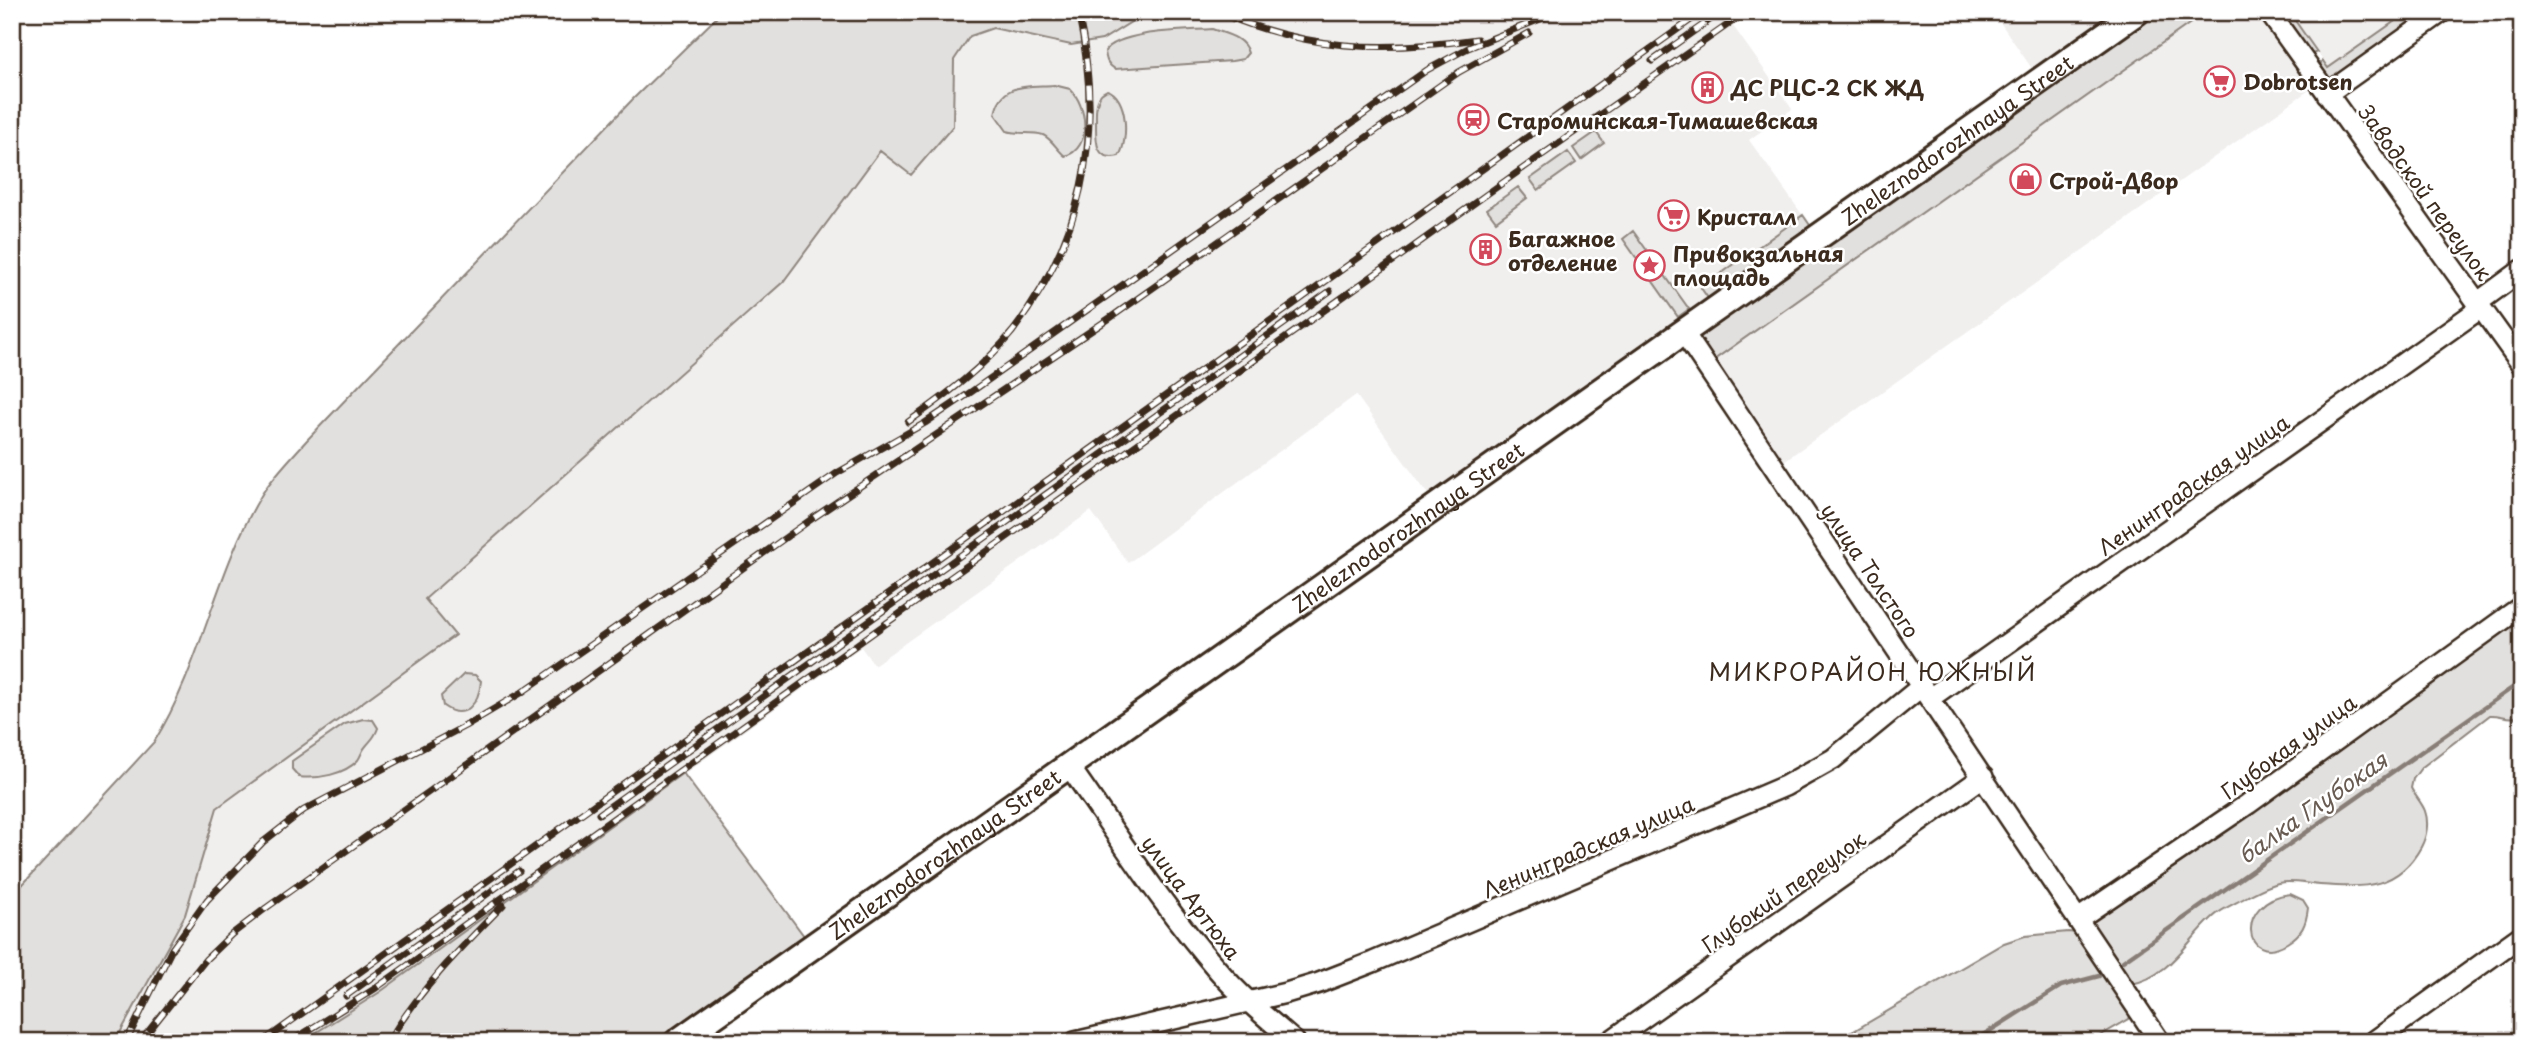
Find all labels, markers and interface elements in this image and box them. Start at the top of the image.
street label: Zheleznodorozhnaya Street [1834,46,2079,232]
supermarket icon: Dobrotsen [2203,64,2237,98]
place label: Dobrotsen [2243,65,2353,97]
building icon: ДС РЦС-2 СК ЖД [1691,70,1725,104]
place label: ДС РЦС-2 СК ЖД [1730,71,1924,103]
street label: Заводской переулок [2351,98,2501,287]
station icon: Староминская-Тимашевская [1457,103,1491,137]
place label: Староминская-Тимашевская [1497,104,1819,136]
shop icon: Строй-Двор [2009,163,2043,197]
place label: Строй-Двор [2049,164,2178,196]
supermarket icon: Кристалл [1657,199,1691,233]
place label: Кристалл [1697,200,1797,232]
place label: Багажное отделение [1508,222,1617,278]
building icon: Багажное отделение [1468,233,1502,267]
place label: Привокзальная площадь [1673,237,1844,293]
place icon: Привокзальная площадь [1633,248,1667,282]
street label: Ленинградская улица [2091,405,2296,562]
street label: Zheleznodorozhnaya Street [1285,433,1530,620]
street label: улица Толстого [1814,496,1928,644]
district label: МИКРОРАЙОН ЮЖНЫЙ [1709,653,2037,689]
street label: Глубокая улица [2214,685,2363,806]
water label: балка Глубокая [2230,741,2395,872]
street label: Zheleznodorozhnaya Street [821,760,1067,947]
street label: Ленинградская улица [1477,787,1700,905]
street label: Глубокий переулок [1694,822,1872,960]
street label: улица Артюха [1134,828,1250,966]

